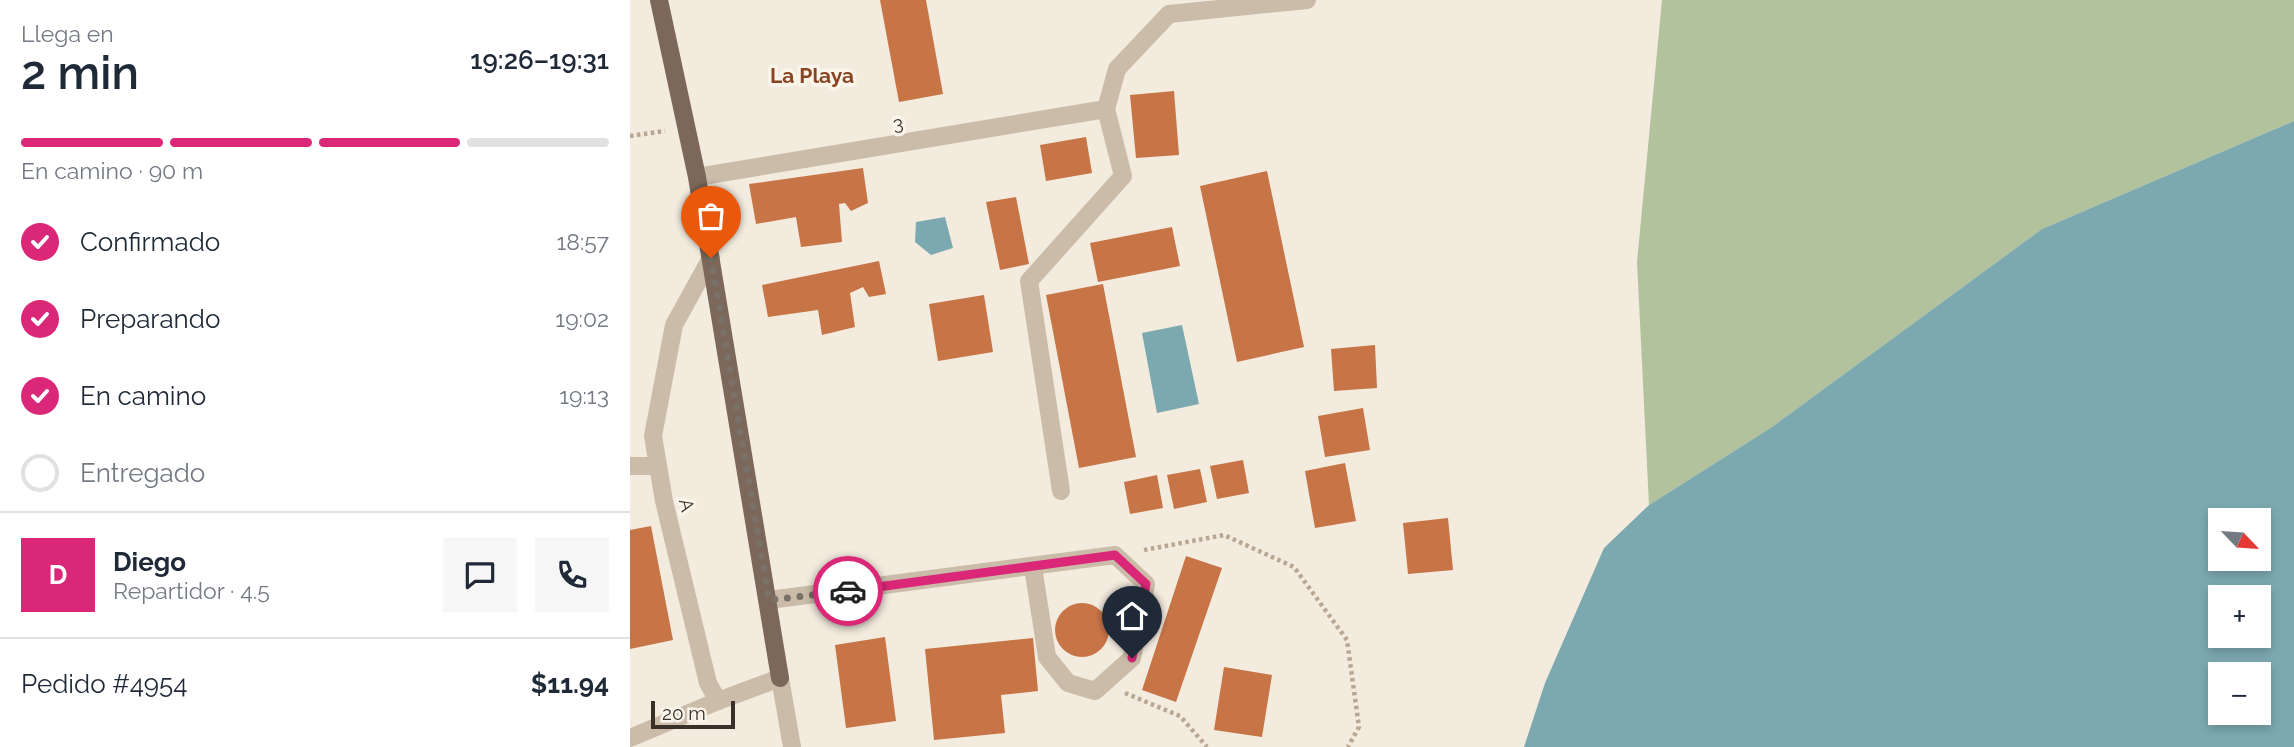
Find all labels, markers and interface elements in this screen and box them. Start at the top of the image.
text: Llega en [21,20,114,47]
text: 19:26–19:31 [470,45,609,75]
text: 2 min [21,46,139,100]
district label: La Playa [770,63,854,88]
street label: 3 [891,111,905,135]
text: En camino · 90 m [21,157,203,184]
pin [681,186,741,258]
icon: bag [692,197,730,235]
icon: check [21,223,59,261]
text: Confirmado [80,227,220,257]
text: 18:57 [556,228,609,255]
icon: check [21,300,59,338]
text: Preparando [80,304,220,334]
text: 19:02 [555,305,609,332]
icon: check [21,377,59,415]
text: En camino [80,381,206,411]
text: 19:13 [559,382,609,409]
text: Entregado [80,458,205,488]
street label: A [675,496,699,514]
north arrow [2208,508,2272,570]
map controls [2208,508,2271,725]
button: chat [443,538,517,612]
button: phone [535,538,609,612]
text: Diego [113,547,186,577]
courier [813,556,883,626]
text: D [49,560,67,590]
icon: car [829,572,867,610]
text: Repartidor · 4.5 [113,577,270,604]
button: + [2208,585,2271,648]
pin [1102,586,1162,658]
icon: home [1113,597,1151,635]
button: − [2208,662,2271,725]
text: Pedido #4954 [21,669,187,699]
text: $11.94 [531,669,609,699]
scale bar [651,698,735,730]
text: 20 m [662,702,706,724]

